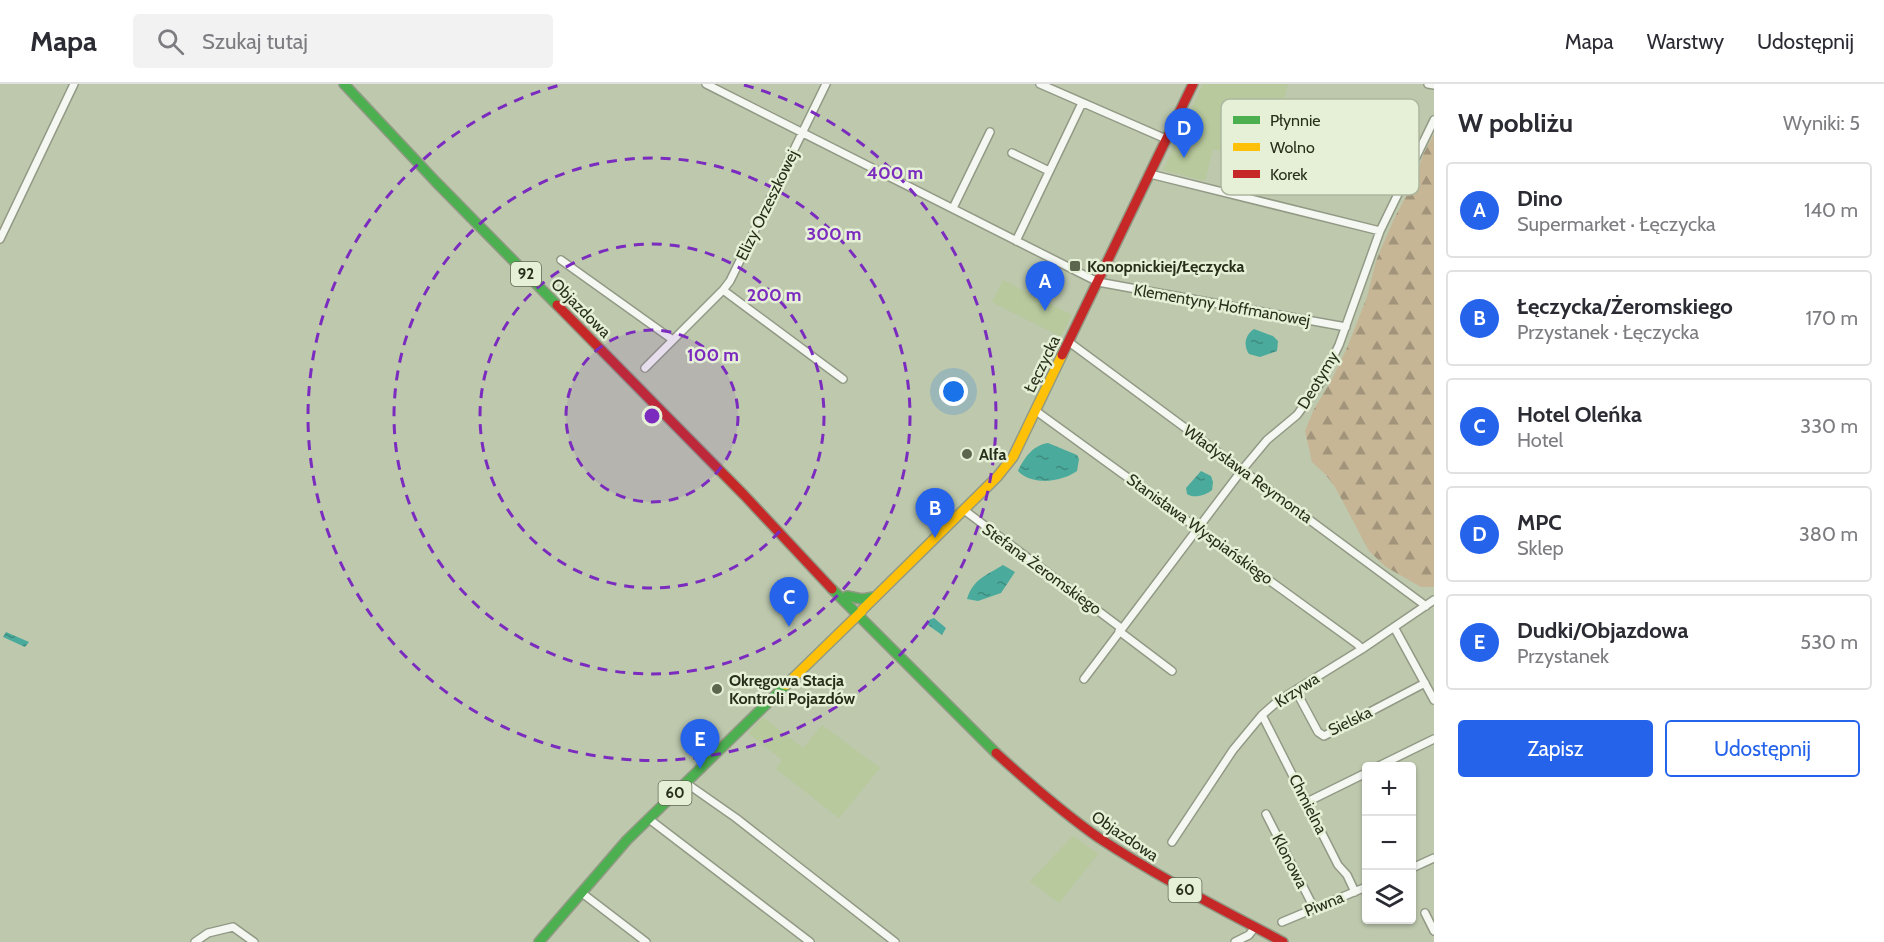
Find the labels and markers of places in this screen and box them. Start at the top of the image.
pin: D [1164,109,1204,158]
place label: Konopnickiej/Łęczycka [1087,257,1245,276]
marker: Konopnickiej/Łęczycka [1068,259,1082,273]
pin: A [1026,262,1064,311]
centre of rings [642,406,662,426]
place label: Alfa [979,445,1006,464]
marker: Alfa [960,447,974,461]
pin: B [916,488,954,538]
pin: C [770,578,808,627]
place label: Okręgowa Stacja Kontroli Pojazdów [729,671,856,708]
marker: Okręgowa Stacja Kontroli Pojazdów [710,682,724,696]
pin: E [680,720,720,769]

